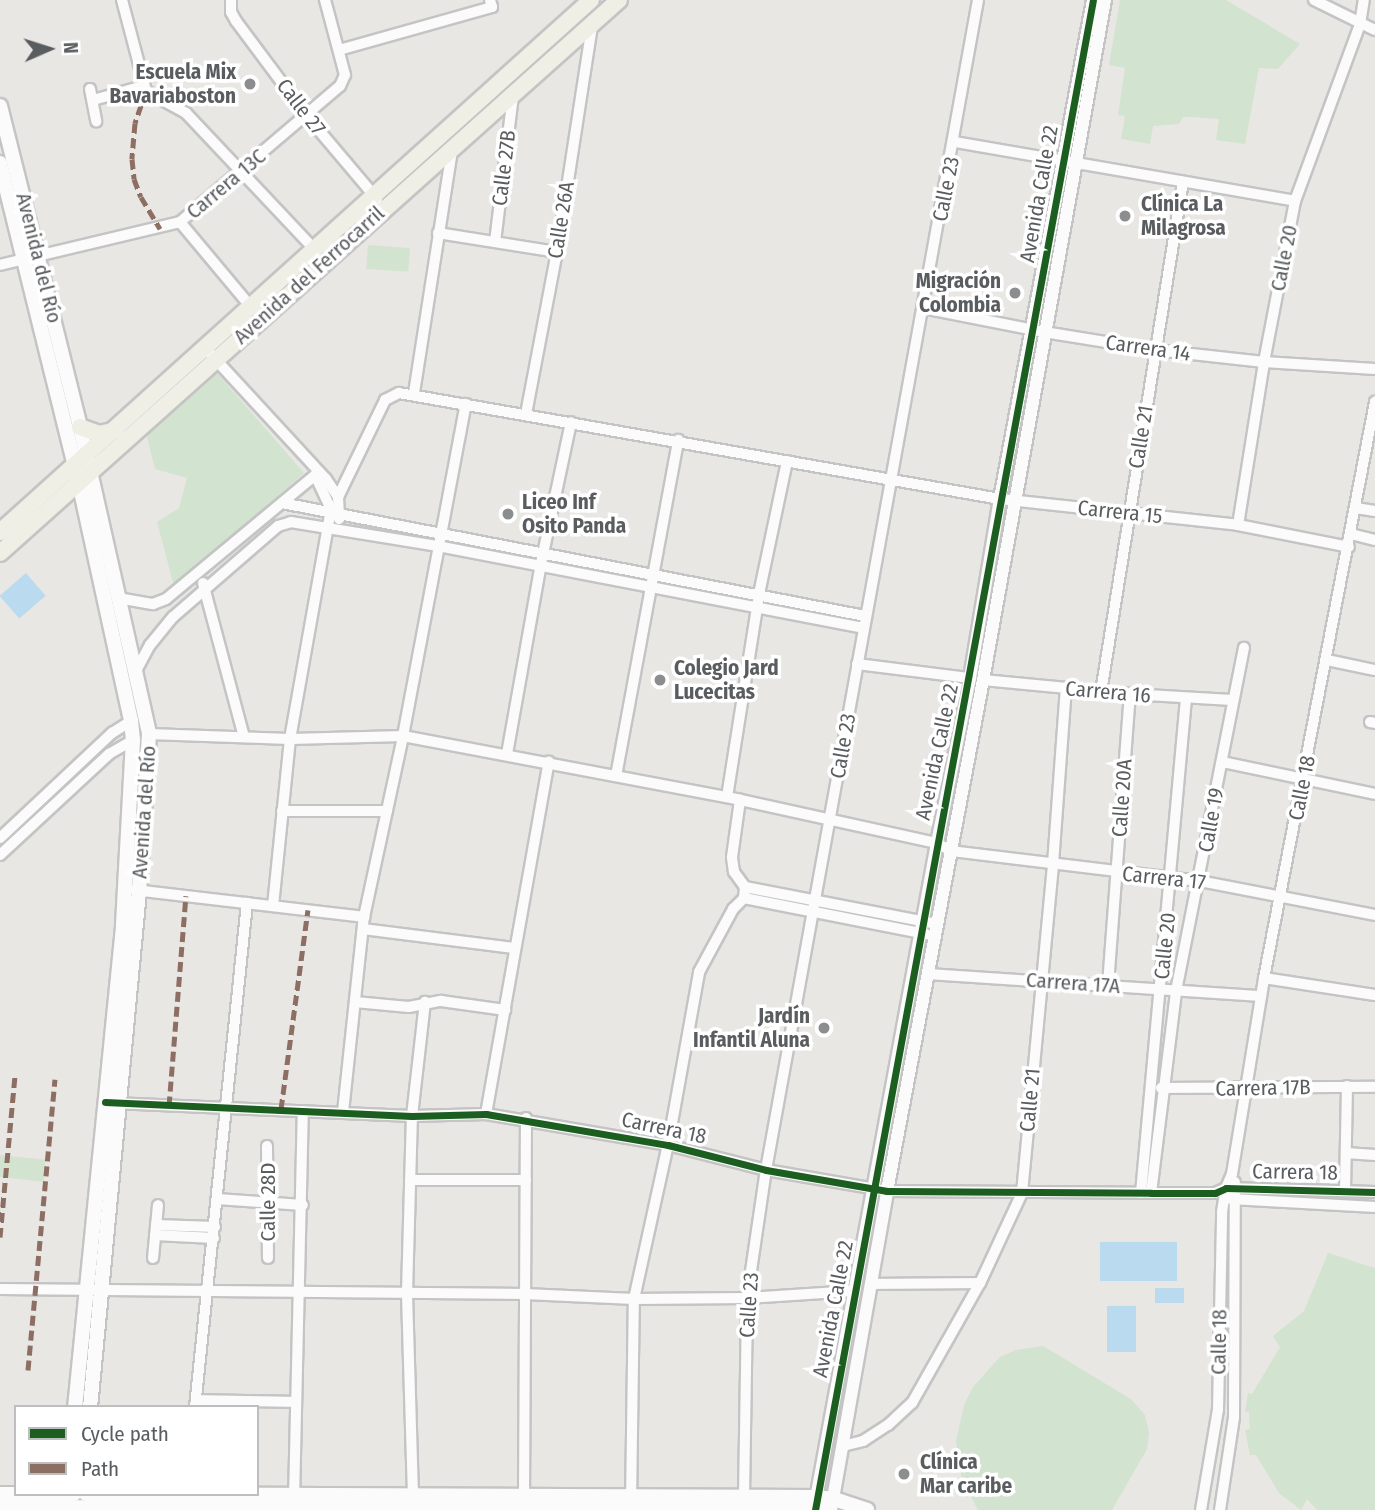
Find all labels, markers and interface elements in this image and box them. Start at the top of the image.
north arrow [14,14,84,84]
text: N [59,42,82,54]
place label: Escuela Mix Bavariaboston [110,59,236,109]
street label: Calle 27 [271,74,331,140]
marker: Escuela Mix Bavariaboston [242,76,258,92]
street label: Avenida Calle 22 [1015,123,1063,265]
street label: Calle 27B [487,129,521,207]
street label: Carrera 13C [181,144,271,224]
street label: Calle 23 [927,154,965,224]
street label: Calle 26A [542,180,580,260]
street label: Avenida del Río [11,190,67,326]
place label: Clínica La Milagrosa [1141,191,1226,241]
street label: Avenida del Ferrocarril [228,201,390,349]
marker: Clínica La Milagrosa [1115,206,1135,226]
street label: Calle 20 [1265,223,1303,293]
place label: Migración Colombia [916,268,1001,318]
marker: Migración Colombia [1007,285,1023,301]
street label: Carrera 14 [1104,330,1192,366]
street label: Calle 21 [1124,404,1158,470]
place label: Liceo Inf Osito Panda [522,489,626,539]
street label: Carrera 15 [1076,495,1164,529]
marker: Liceo Inf Osito Panda [500,506,516,522]
place label: Colegio Jard Lucecitas [674,655,779,705]
marker: Colegio Jard Lucecitas [652,672,668,688]
street label: Carrera 16 [1064,676,1152,708]
street label: Avenida Calle 22 [910,681,964,823]
street label: Calle 23 [825,712,861,780]
street label: Avenida del Río [127,745,161,879]
street label: Calle 18 [1283,753,1321,823]
street label: Calle 20A [1107,758,1137,838]
street label: Calle 19 [1193,786,1229,854]
street label: Carrera 17 [1121,861,1207,895]
street label: Calle 20 [1149,911,1181,981]
street label: Carrera 17A [1025,967,1121,999]
place label: Jardín Infantil Aluna [693,1003,810,1053]
marker: Jardín Infantil Aluna [816,1020,832,1036]
street label: Calle 21 [1015,1067,1045,1133]
street label: Carrera 17B [1215,1075,1311,1101]
street label: Carrera 18 [619,1107,709,1149]
street label: Carrera 18 [1252,1159,1338,1185]
street label: Calle 28D [255,1163,281,1241]
street label: Avenida Calle 22 [807,1238,859,1380]
street label: Calle 23 [734,1271,764,1339]
street label: Calle 18 [1206,1309,1232,1375]
legend [14,1405,259,1496]
text: Cycle path [81,1421,169,1447]
place label: Clínica Mar caribe [920,1449,1012,1499]
text: Path [81,1456,119,1482]
marker: Clínica Mar caribe [894,1464,914,1484]

